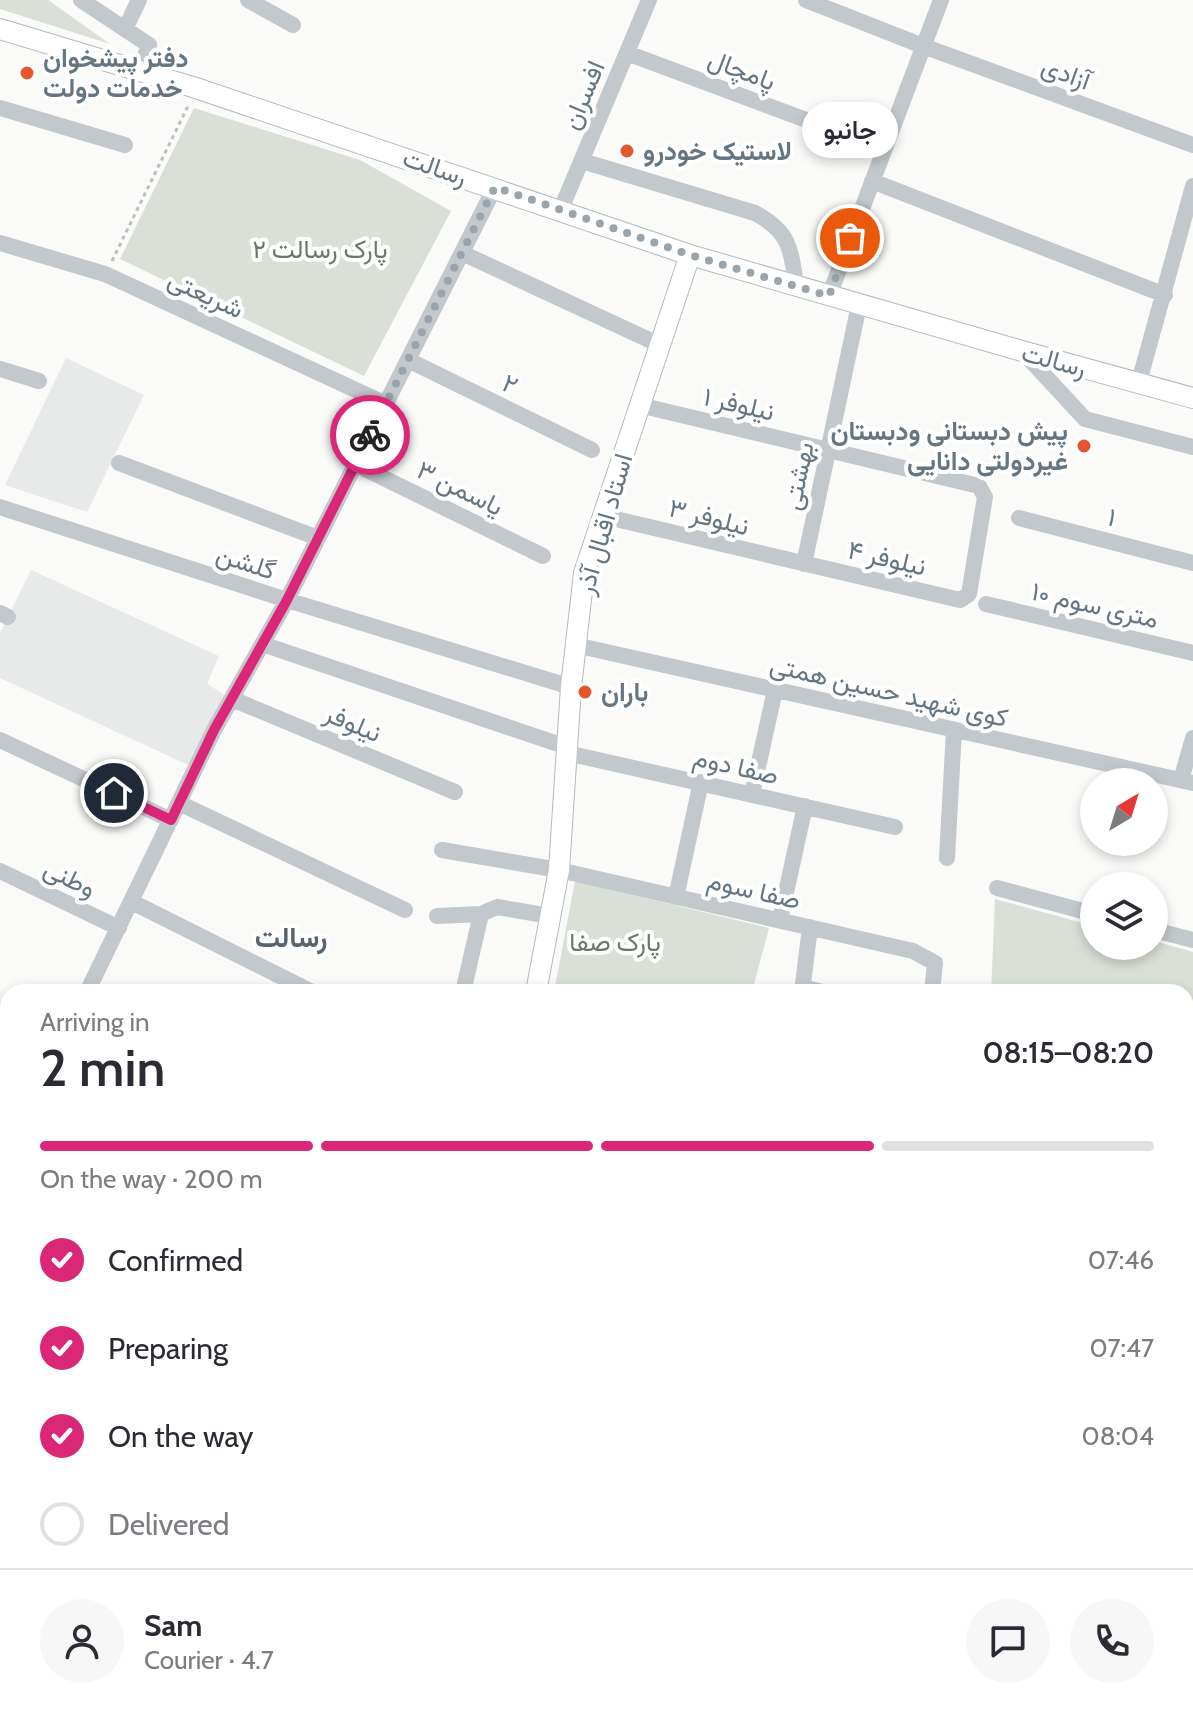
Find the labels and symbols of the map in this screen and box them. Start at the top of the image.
place label: دفتر پیشخوان خدمات دولت [43,42,189,104]
street label: پامچال [703,43,780,99]
street label: آزادی [1037,49,1097,97]
street label: افسران [554,56,612,134]
marker: دفتر پیشخوان خدمات دولت [18,64,36,82]
callout: جانبو [802,102,898,158]
place label: لاستیک خودرو [643,135,792,167]
street label: رسالت [399,141,471,193]
marker: لاستیک خودرو [618,142,636,160]
pin [816,204,884,272]
park label: پارک رسالت ۲ [252,233,388,267]
street label: شریعتی [163,263,249,325]
street label: رسالت [1018,336,1090,384]
street label: ۲ [497,367,523,401]
street label: نیلوفر ۱ [700,380,778,428]
courier [330,395,410,475]
place label: پیش دبستانی ودبستان غیردولتی دانایی [830,415,1068,477]
marker: پیش دبستانی ودبستان غیردولتی دانایی [1075,437,1093,455]
street label: بهشتی [775,439,821,513]
street label: استاد اقبال آذر [568,450,639,599]
street label: یاسمن ۳ [412,453,508,523]
street label: نیلوفر ۳ [666,492,752,542]
street label: ۱ [1104,501,1120,533]
street label: نیلوفر ۴ [845,533,929,583]
street label: گلشن [212,537,280,587]
street label: ۱۰ متری سوم [1028,575,1162,636]
street label: کوی شهید حسین همتی [767,648,1011,734]
place label: باران [601,676,649,708]
marker: باران [576,683,594,701]
street label: نیلوفر [319,696,386,749]
street label: صفا دوم [690,741,782,792]
pin [80,759,148,827]
north arrow [1080,768,1168,856]
street label: وطنی [39,852,101,904]
street label: صفا سوم [704,864,804,917]
district label: رسالت [255,920,327,955]
park label: پارک صفا [569,926,661,960]

